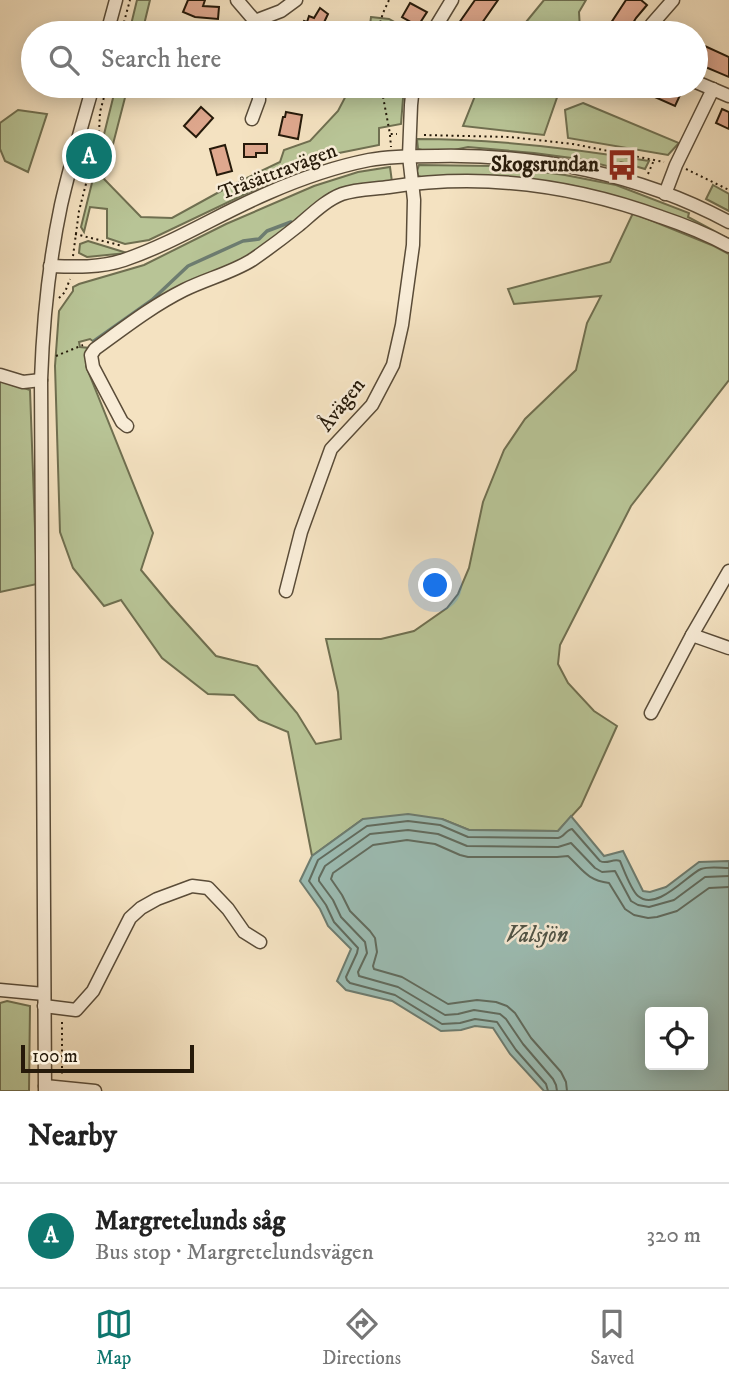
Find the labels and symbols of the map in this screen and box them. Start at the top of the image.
pin: A [66,130,112,182]
street label: Tråsättravägen [215,138,341,206]
bus stop icon: Skogsrundan [605,148,639,182]
place label: Skogsrundan [491,152,600,178]
street label: Åvägen [311,372,371,437]
your location [418,568,452,602]
water label: Valsjön [506,921,569,950]
scale bar [21,1042,194,1074]

